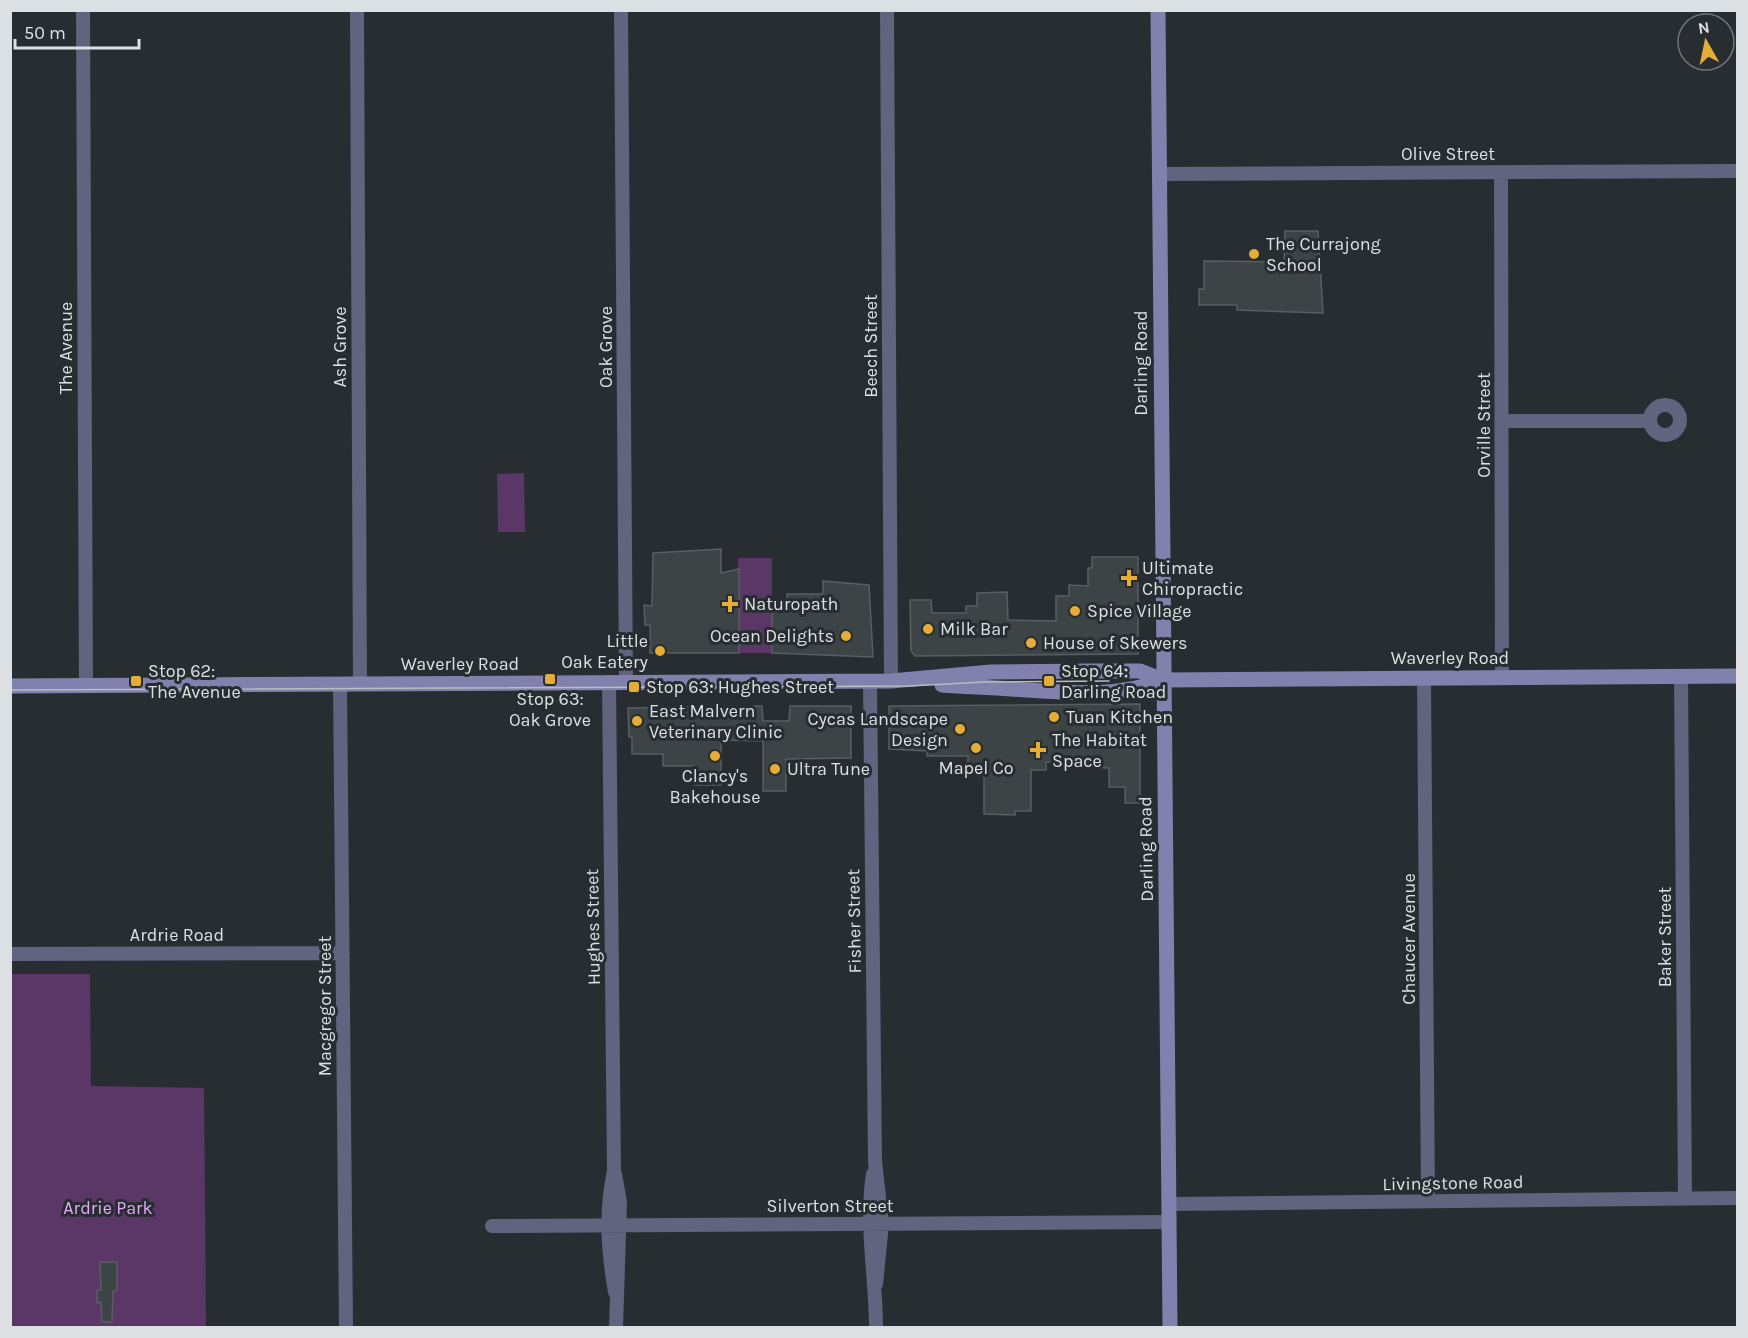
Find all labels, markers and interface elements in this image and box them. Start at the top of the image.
scale bar [15,12,140,50]
north arrow [1676,12,1736,72]
text: N [1697,17,1711,38]
text: 50 m [24,22,66,44]
street label: Olive Street [1401,143,1495,165]
place label: The Currajong School [1266,233,1381,276]
marker: The Currajong School [1247,247,1261,261]
street label: Beech Street [860,294,882,398]
street label: The Avenue [55,302,77,394]
street label: Ash Grove [329,306,351,388]
street label: Oak Grove [595,306,617,388]
street label: Darling Road [1130,310,1152,416]
street label: Orville Street [1473,372,1495,478]
place label: Ultimate Chiropractic [1142,557,1243,600]
marker: Ultimate Chiropractic [1120,569,1138,587]
place label: Naturopath [744,593,838,615]
marker: Naturopath [721,595,739,613]
place label: Spice Village [1087,600,1191,622]
marker: Spice Village [1068,604,1082,618]
place label: Milk Bar [940,618,1008,640]
marker: Milk Bar [921,622,935,636]
place label: Ocean Delights [710,625,834,647]
marker: Ocean Delights [839,629,853,643]
place label: Little Oak Eatery [561,630,649,673]
place label: House of Skewers [1043,632,1188,654]
marker: House of Skewers [1024,636,1038,650]
marker: Little Oak Eatery [653,644,667,658]
street label: Waverley Road [1391,647,1509,669]
street label: Waverley Road [401,653,519,675]
place label: Stop 62: The Avenue [148,660,241,703]
place label: Stop 64: Darling Road [1061,660,1166,703]
marker: Stop 63: Oak Grove [543,672,557,686]
marker: Stop 62: The Avenue [129,674,143,688]
marker: Stop 64: Darling Road [1042,674,1056,688]
place label: Stop 63: Hughes Street [646,676,834,698]
marker: Stop 63: Hughes Street [627,680,641,694]
place label: Stop 63: Oak Grove [509,688,591,731]
place label: East Malvern Veterinary Clinic [649,700,783,743]
place label: Tuan Kitchen [1066,706,1173,728]
place label: Cycas Landscape Design [807,708,948,751]
marker: Tuan Kitchen [1047,710,1061,724]
marker: East Malvern Veterinary Clinic [630,714,644,728]
marker: Cycas Landscape Design [953,722,967,736]
place label: The Habitat Space [1052,729,1147,772]
marker: Mapel Co [969,741,983,755]
marker: The Habitat Space [1029,741,1047,759]
marker: Clancy's Bakehouse [708,749,722,763]
place label: Mapel Co [938,757,1014,779]
place label: Ultra Tune [787,758,870,780]
marker: Ultra Tune [768,762,782,776]
place label: Clancy's Bakehouse [670,765,760,808]
street label: Darling Road [1134,796,1158,902]
street label: Hughes Street [581,868,605,985]
street label: Fisher Street [842,868,866,973]
street label: Chaucer Avenue [1398,873,1420,1005]
street label: Baker Street [1654,886,1676,987]
street label: Ardrie Road [130,924,224,946]
street label: Macgregor Street [314,935,336,1076]
street label: Livingstone Road [1382,1171,1524,1195]
street label: Silverton Street [766,1195,894,1217]
park label: Ardrie Park [63,1197,153,1219]

